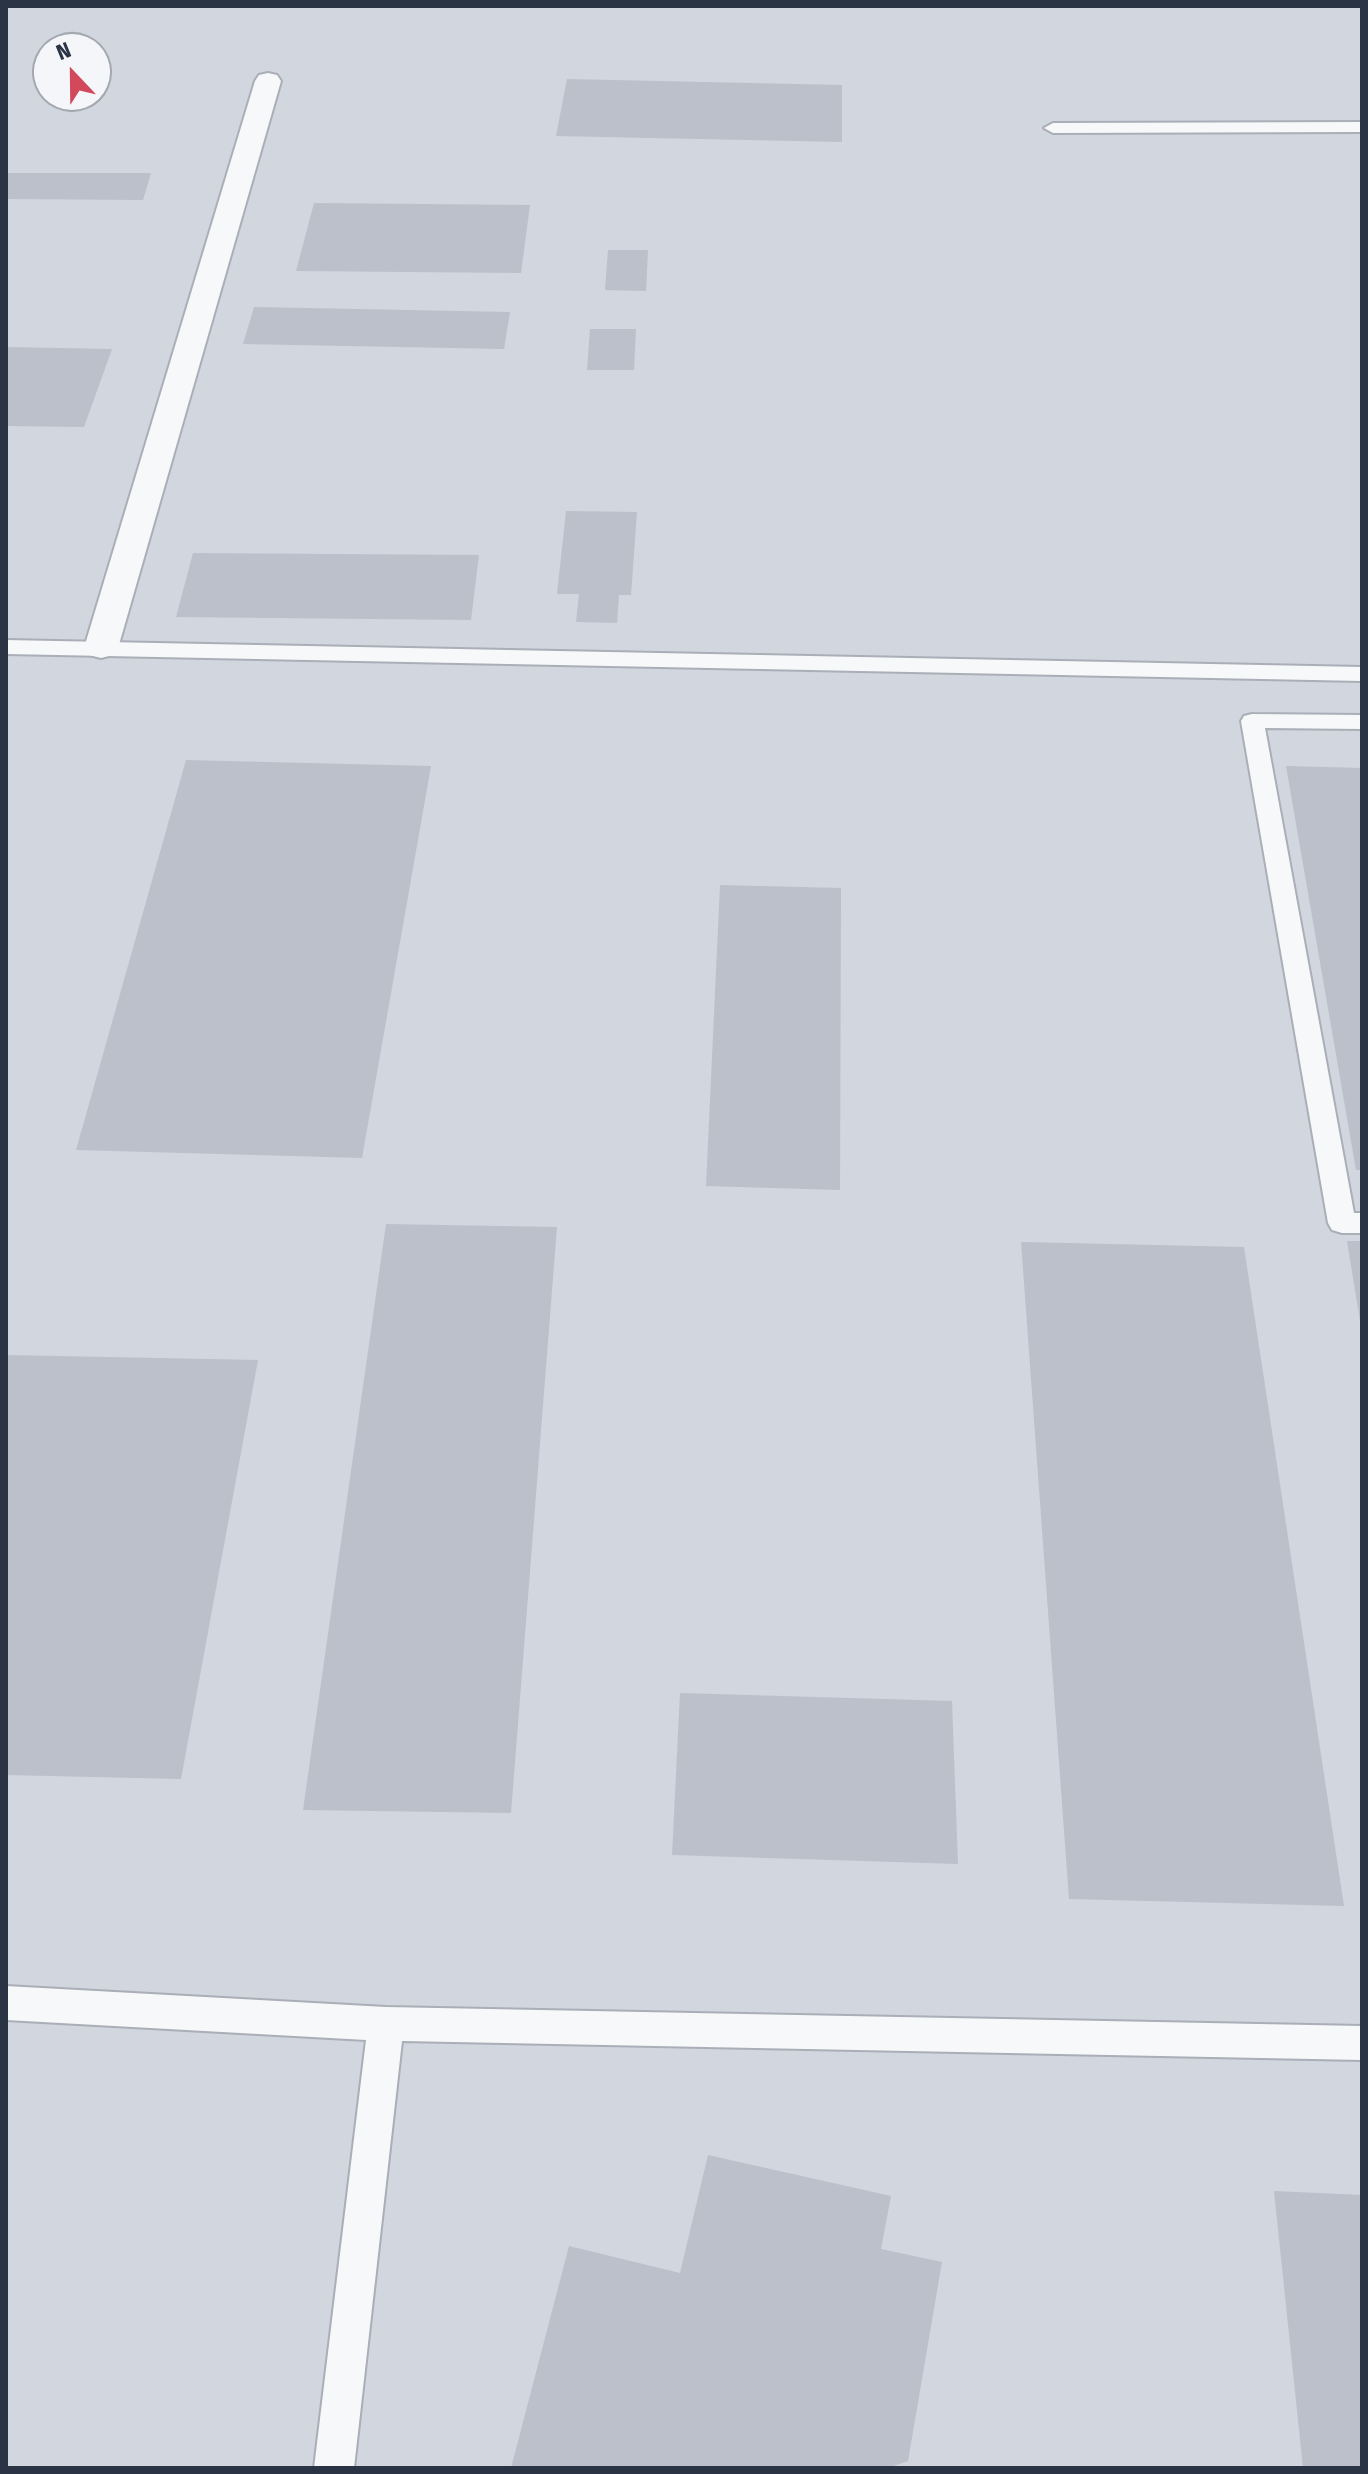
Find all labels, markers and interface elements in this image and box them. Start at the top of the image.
north arrow [32,32,112,112]
text: N [52,36,75,66]

